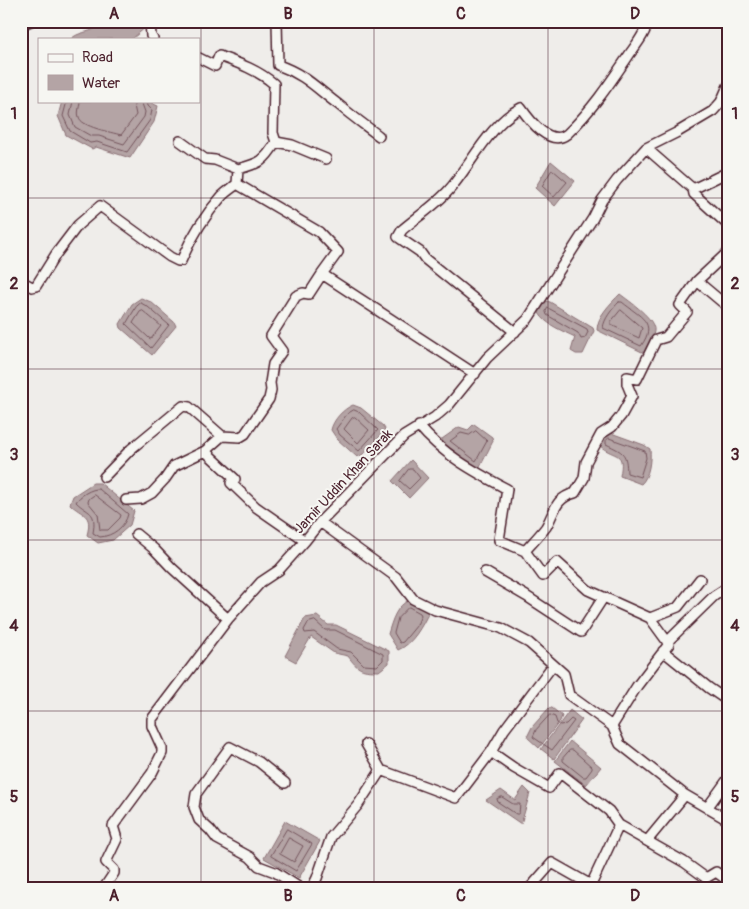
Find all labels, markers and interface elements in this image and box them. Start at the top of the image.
text: A [109,4,120,24]
text: B [283,4,293,24]
text: C [456,4,466,24]
text: D [630,4,640,24]
legend [38,38,200,102]
text: Road [82,48,113,67]
text: Water [82,74,121,93]
text: 1 [11,104,17,124]
text: 1 [732,104,738,124]
text: 2 [10,274,19,294]
text: 2 [731,274,740,294]
street label: Jamir Uddin Khan Sarak [291,425,396,537]
text: 3 [10,445,19,465]
text: 3 [731,445,740,465]
text: 4 [9,616,19,636]
text: 4 [730,616,740,636]
text: 5 [10,787,19,807]
text: 5 [731,787,740,807]
text: A [109,886,120,906]
text: B [283,886,293,906]
text: C [456,886,466,906]
text: D [630,886,640,906]

